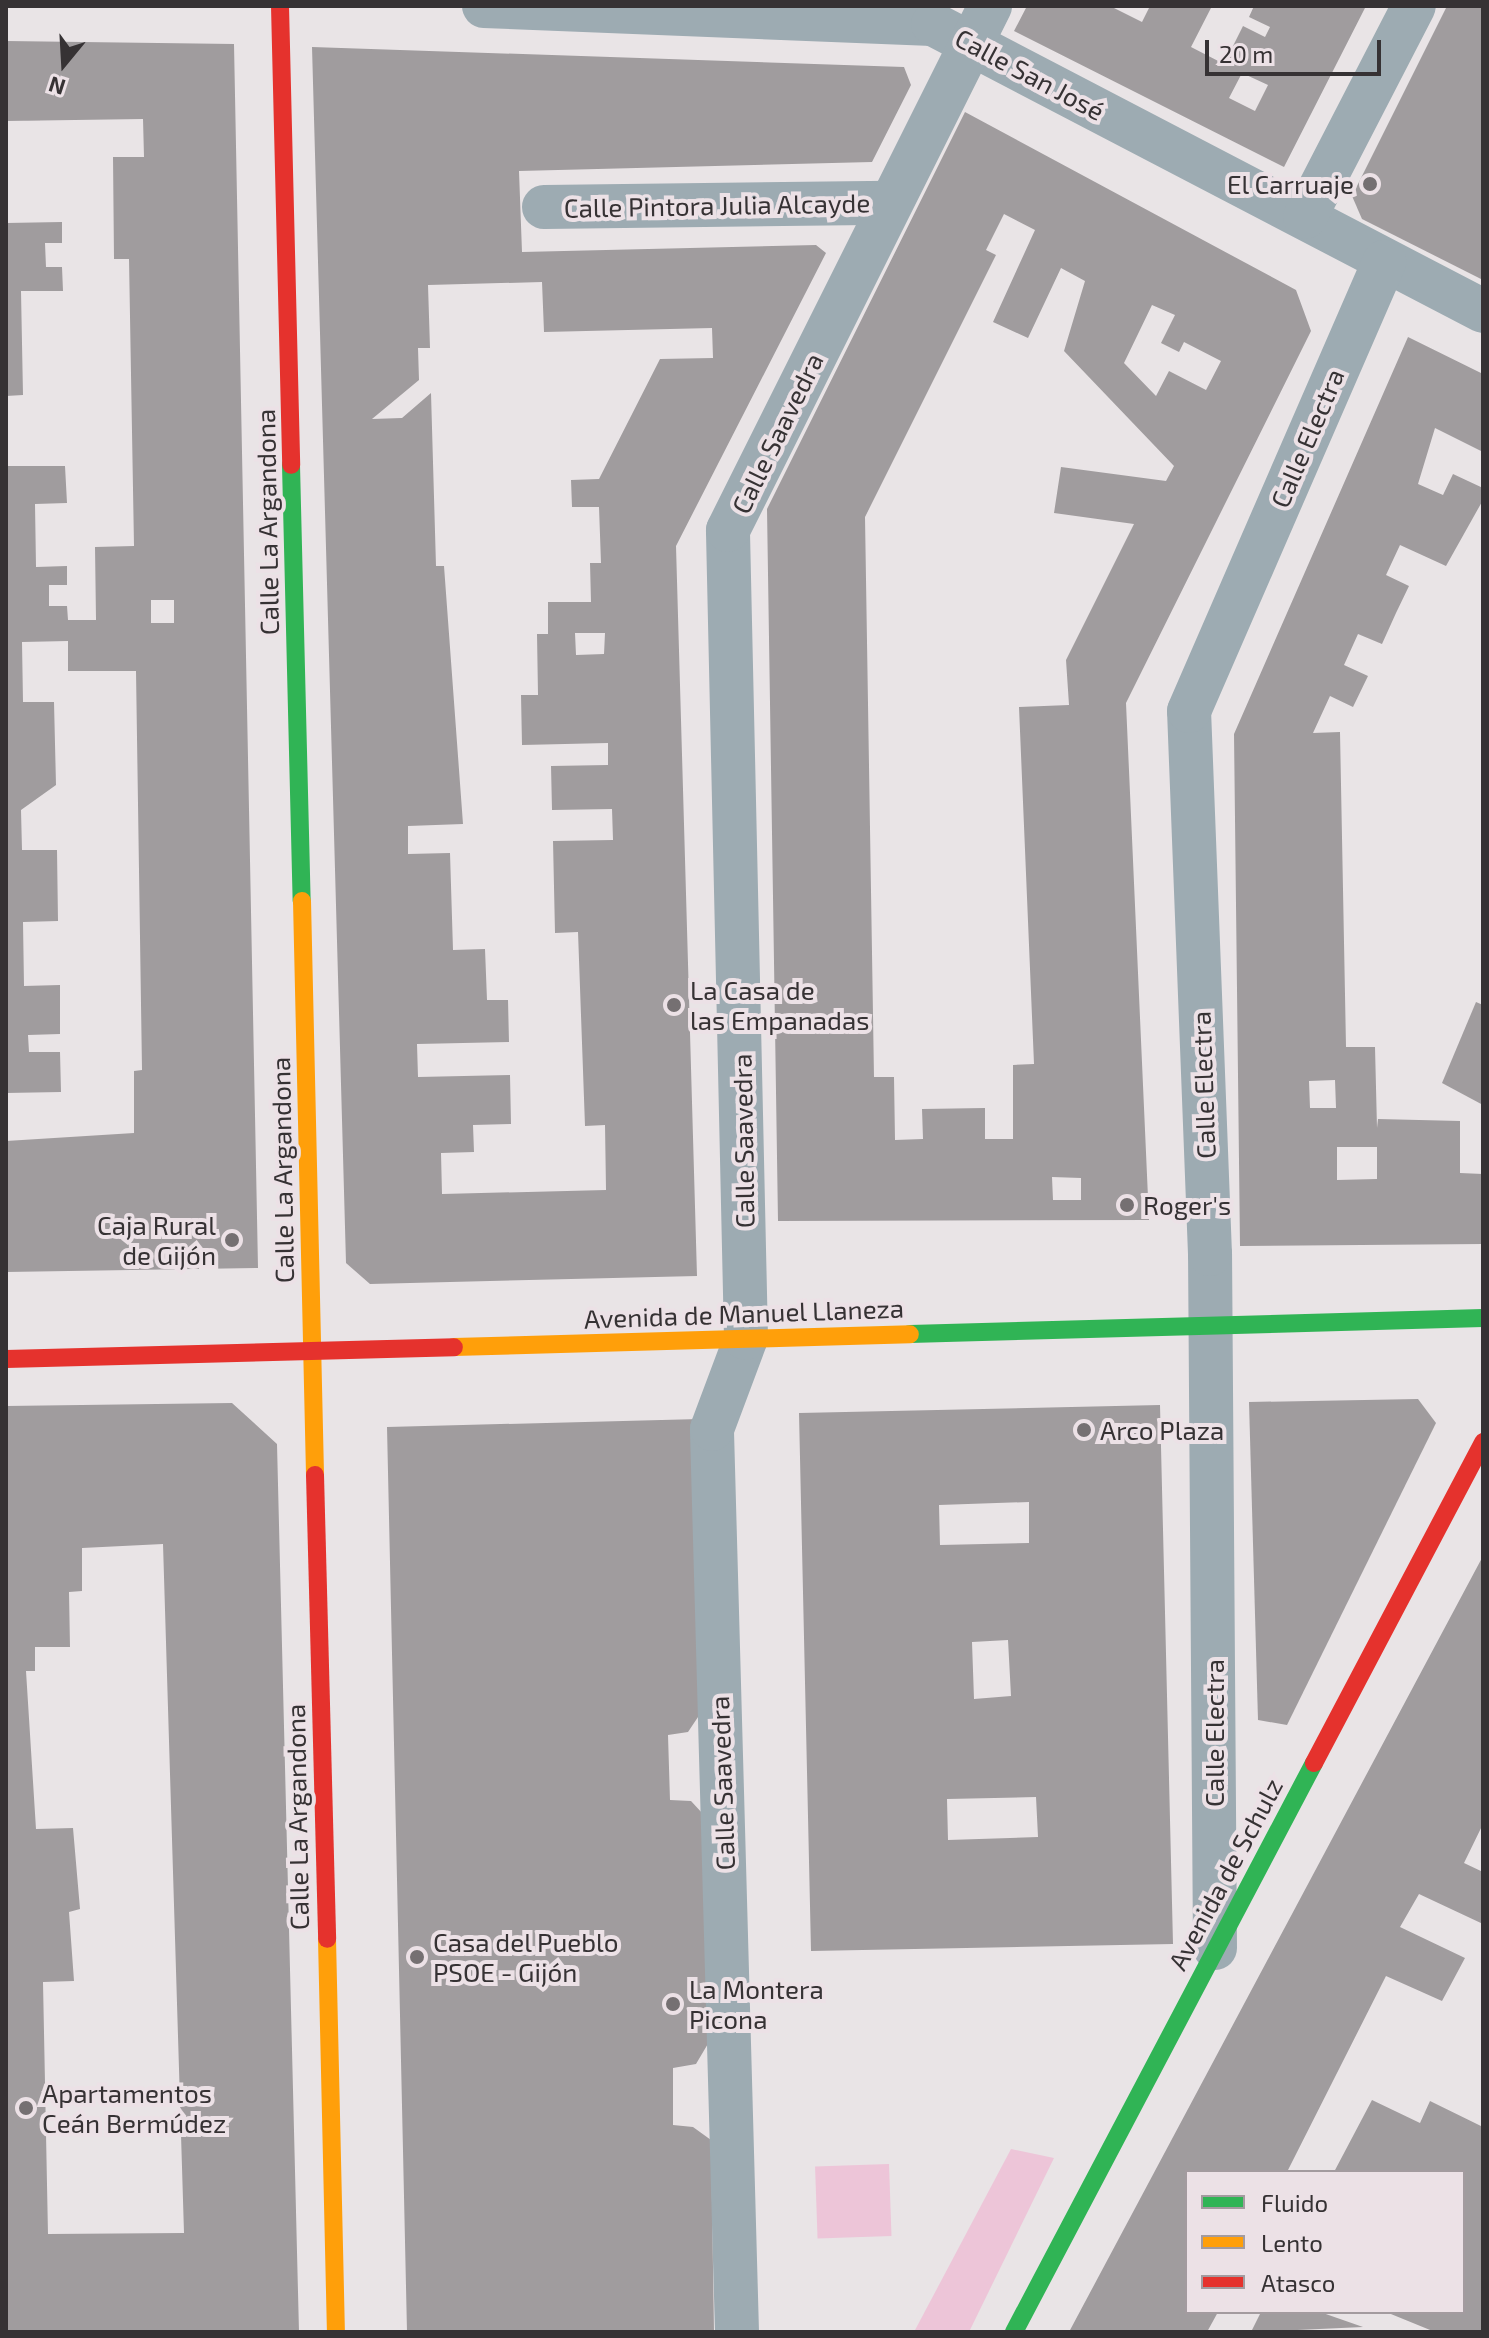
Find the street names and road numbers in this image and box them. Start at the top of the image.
street label: Calle San José [950,22,1110,126]
street label: Calle Pintora Julia Alcayde [563,187,871,223]
street label: Calle Saavedra [725,348,829,518]
street label: Calle Electra [1264,364,1350,512]
street label: Calle La Argandona [249,408,285,636]
street label: Calle Electra [1185,1011,1221,1159]
street label: Calle Saavedra [726,1053,760,1229]
street label: Calle La Argandona [264,1056,300,1284]
street label: Avenida de Manuel Llaneza [583,1292,905,1334]
street label: Calle Electra [1198,1659,1230,1807]
street label: Calle Saavedra [703,1695,741,1871]
street label: Calle La Argandona [279,1703,315,1931]
street label: Avenida de Schulz [1161,1773,1289,1975]

